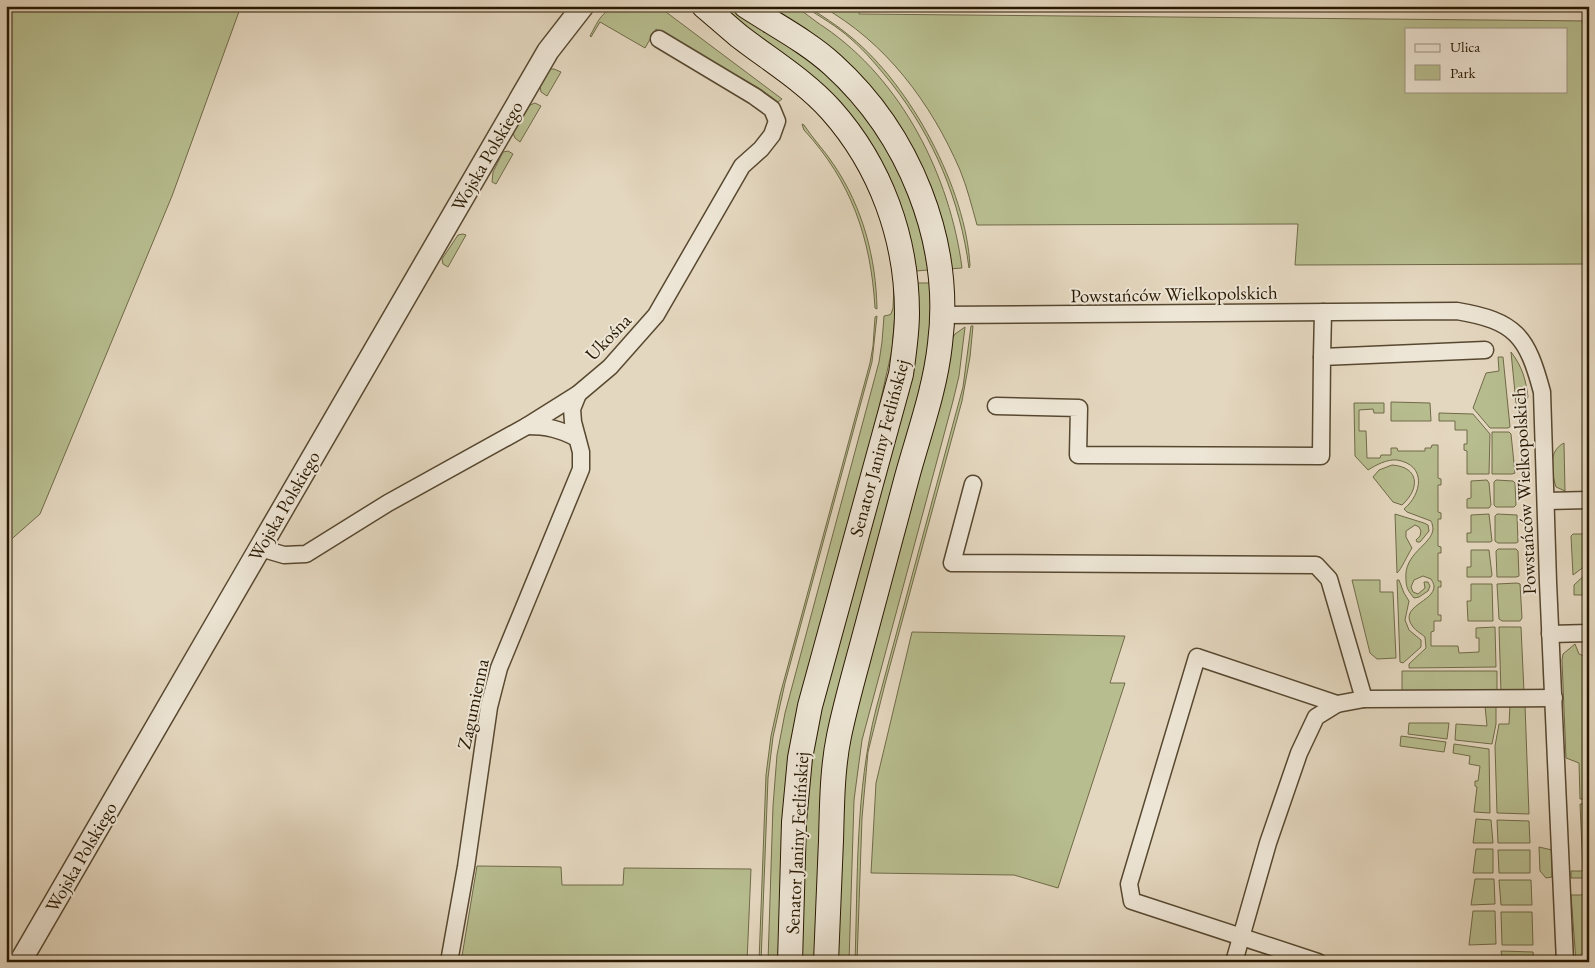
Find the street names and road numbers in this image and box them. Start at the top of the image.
street label: Wojska Polskiego [445,96,529,216]
street label: Powstańców Wielkopolskich [1070,280,1278,308]
street label: Ukośna [580,308,637,366]
street label: Senator Janiny Fetlińskiej [843,357,915,539]
street label: Powstańców Wielkopolskich [1506,387,1542,595]
street label: Wojska Polskiego [242,446,326,566]
street label: Zagumienna [451,656,495,752]
street label: Senator Janiny Fetlińskiej [780,751,814,935]
street label: Wojska Polskiego [39,797,123,917]

